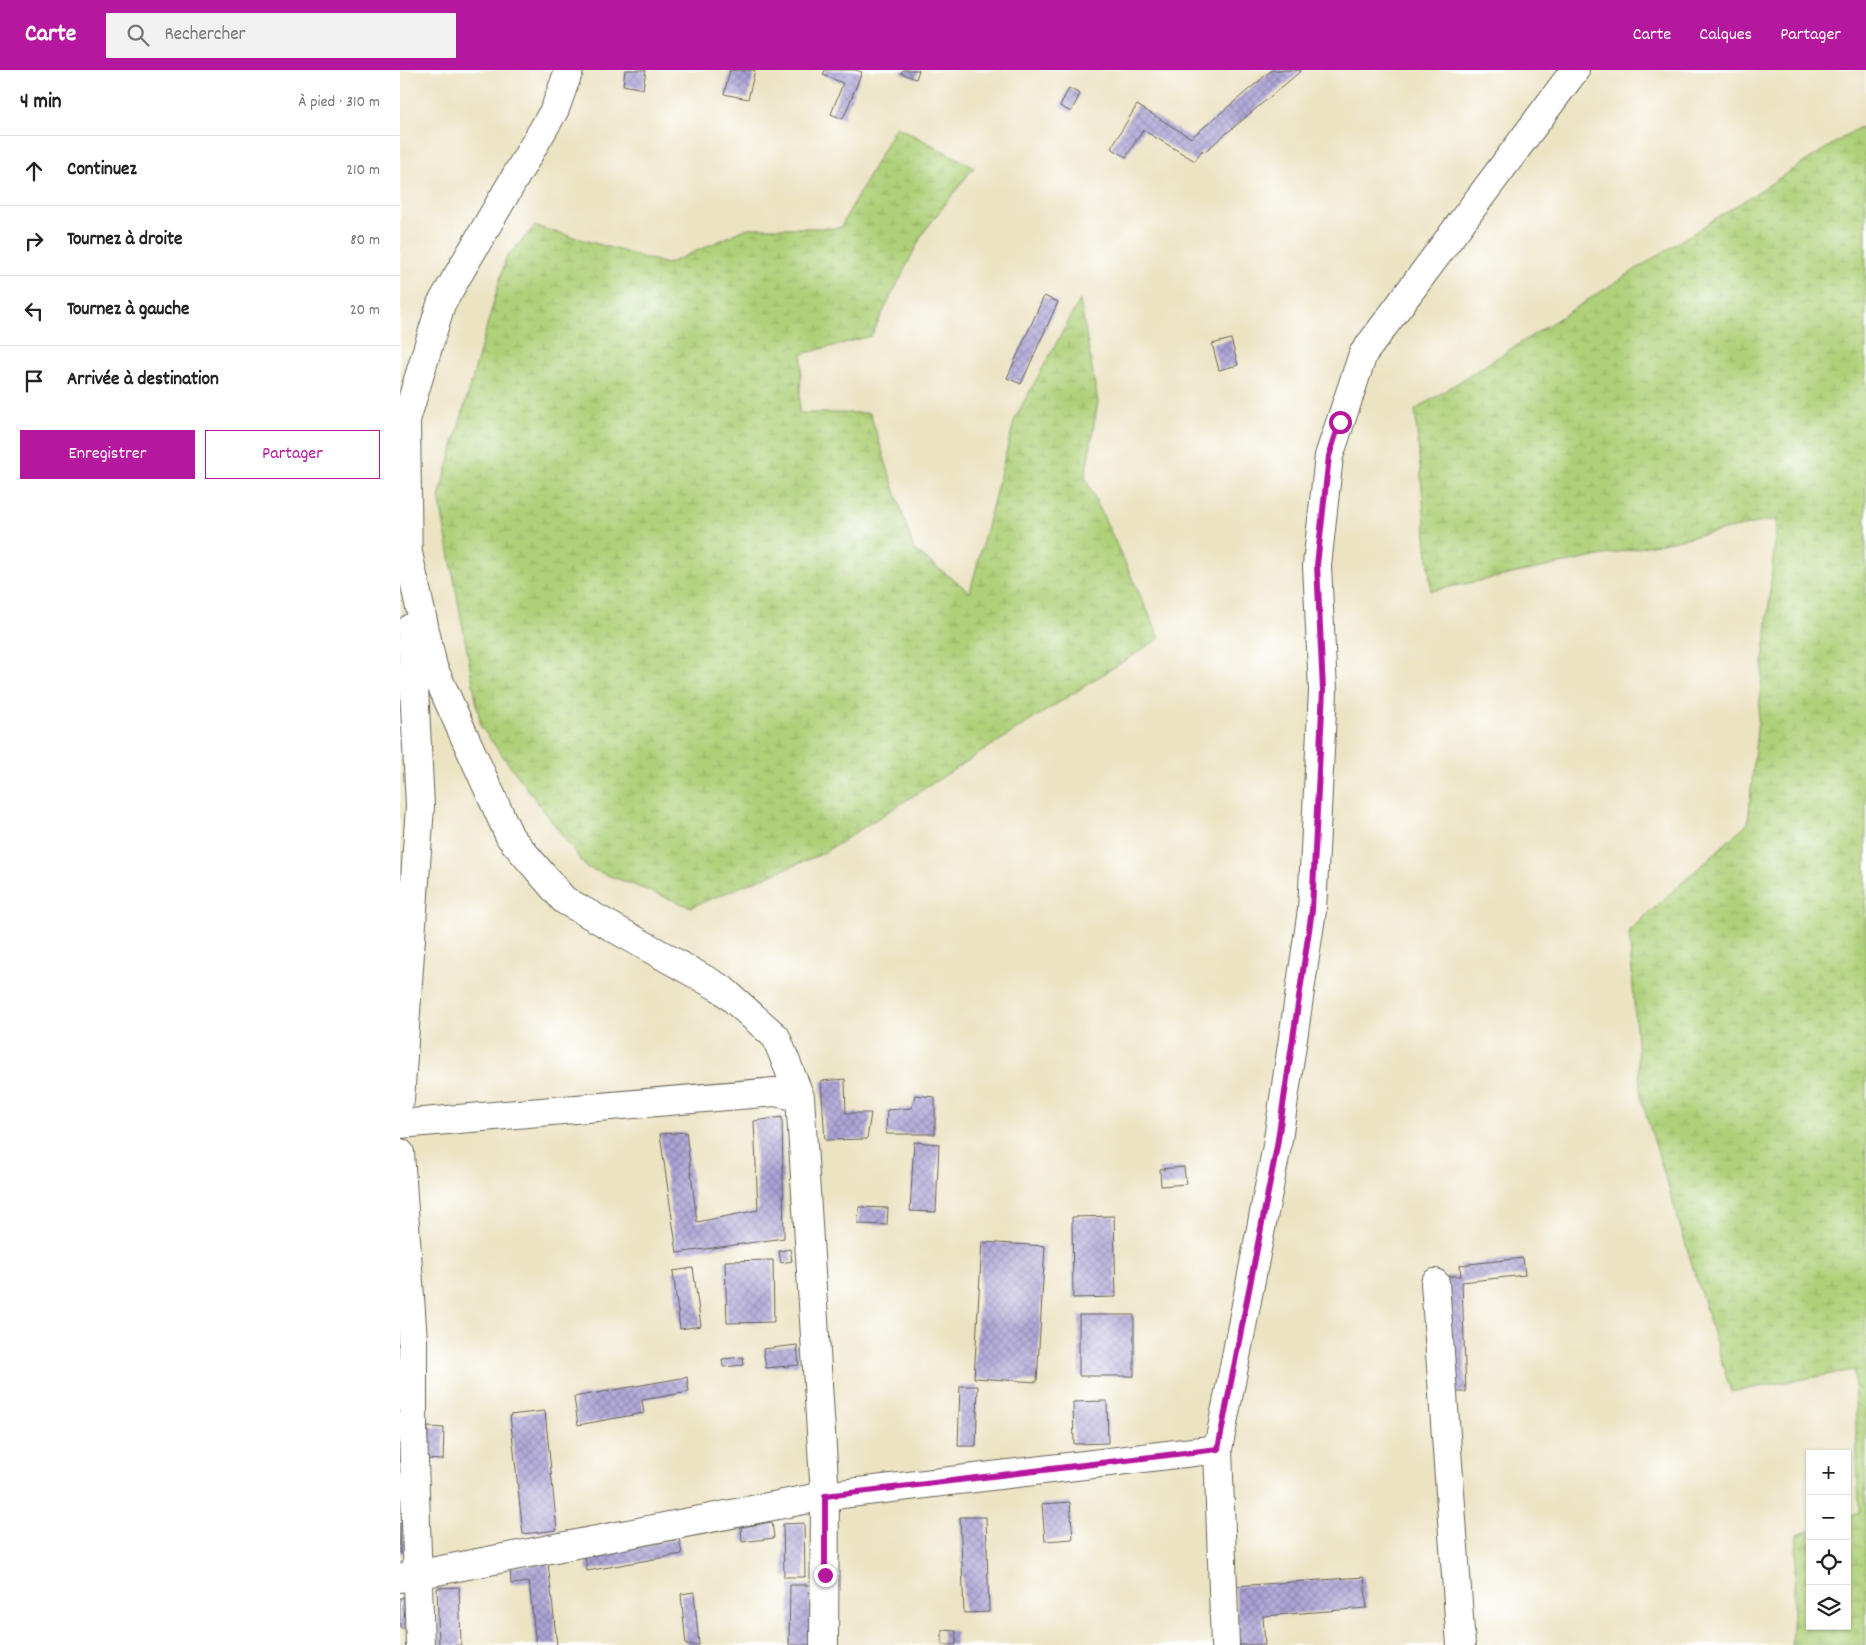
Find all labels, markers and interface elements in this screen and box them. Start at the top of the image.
search box [106,13,456,58]
text: Carte [25,18,76,52]
icon: search [124,21,152,49]
text: Rechercher [164,22,246,49]
text: Carte [1633,23,1671,48]
text: Calques [1699,23,1752,48]
text: Partager [1780,23,1841,48]
text: 4 min [20,88,62,118]
text: À pied · 310 m [298,91,380,114]
icon: ahead [20,157,48,185]
text: Continuez [67,157,137,184]
text: 210 m [346,159,380,182]
icon: right [20,227,48,255]
text: Tournez à droite [67,227,182,254]
text: 80 m [350,229,380,252]
icon: left [20,297,48,325]
text: Tournez à gauche [67,297,189,324]
text: 20 m [350,299,380,322]
icon: arrive [20,367,48,395]
text: Arrivée à destination [67,367,219,394]
route start [1329,411,1352,434]
button: Enregistrer [20,430,195,479]
button: Partager [205,430,380,479]
map controls [1806,1450,1851,1630]
button: + [1806,1450,1851,1495]
button: − [1806,1495,1851,1540]
button: locate [1806,1540,1851,1585]
route end [814,1564,837,1587]
button: layers [1806,1585,1851,1630]

